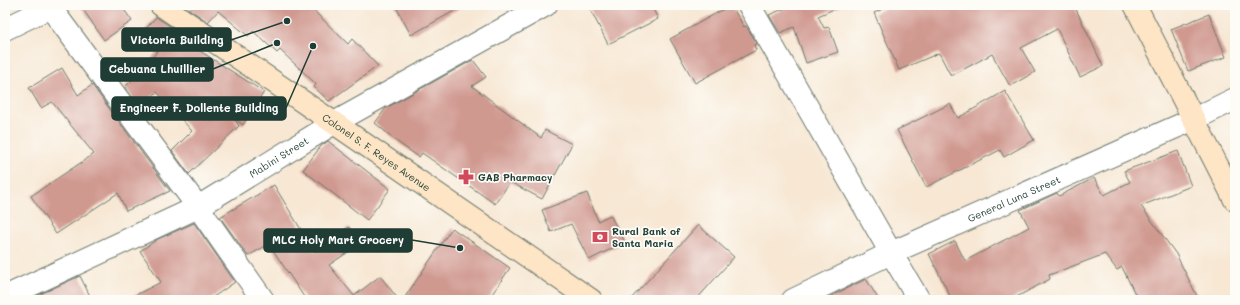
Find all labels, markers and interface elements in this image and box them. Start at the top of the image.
callout: Victoria Building [122,28,231,51]
text: Victoria Building [130,32,224,47]
callout: Cebuana Lhuillier [101,58,213,81]
text: Cebuana Lhuillier [109,61,206,76]
callout: Engineer F. Dollente Building [112,97,286,120]
text: Engineer F. Dollente Building [120,100,279,115]
street label: Colonel S. F. Reyes Avenue [320,110,433,194]
street label: Mabini Street [247,133,311,181]
pharmacy icon: GAB Pharmacy [457,168,475,186]
place label: GAB Pharmacy [478,170,553,184]
street label: General Luna Street [965,172,1062,225]
place label: Rural Bank of Santa Maria [612,224,681,250]
bank icon: Rural Bank of Santa Maria [591,228,609,246]
callout: MLC Holy Mart Grocery [264,229,412,252]
text: MLC Holy Mart Grocery [272,232,404,247]

